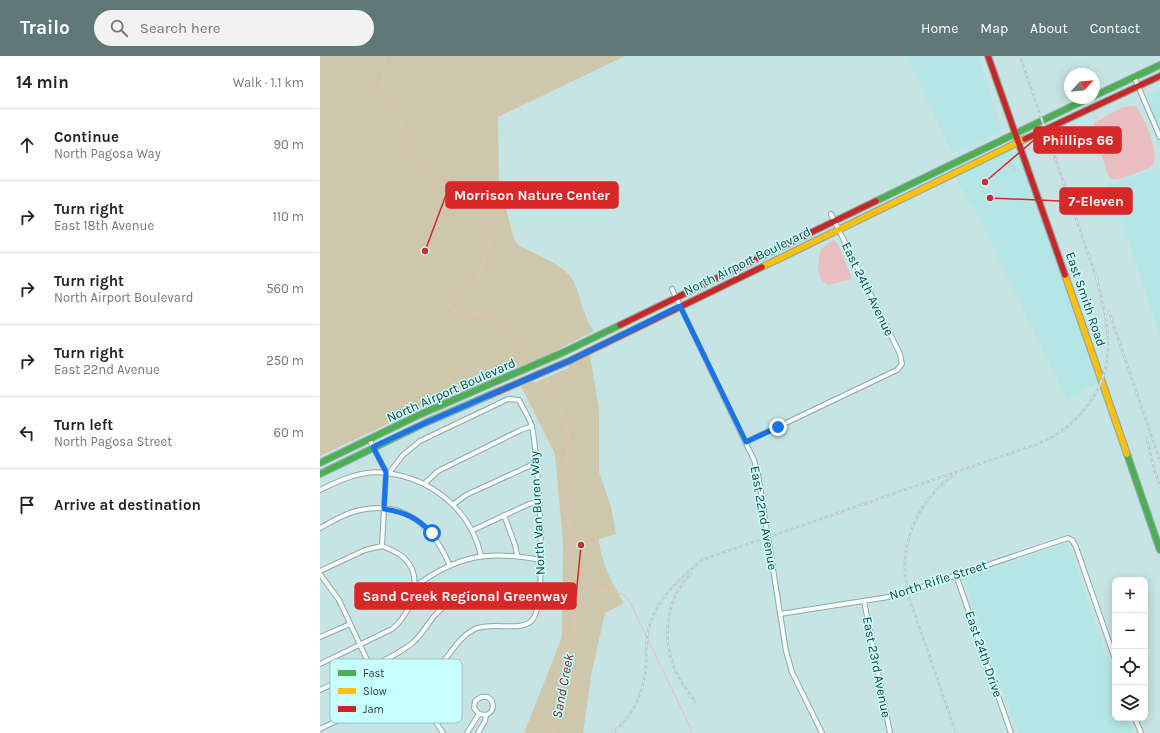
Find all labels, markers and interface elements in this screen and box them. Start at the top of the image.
search box [94,10,374,46]
text: Trailo [20,17,70,39]
icon: search [108,17,130,39]
text: Search here [140,19,221,37]
text: Home [921,20,958,37]
text: Map [980,20,1008,37]
text: About [1030,20,1068,37]
text: Contact [1090,20,1140,37]
north arrow [1064,68,1100,104]
text: 14 min [16,72,69,92]
text: Walk · 1.1 km [233,75,304,90]
callout: Phillips 66 [1034,127,1121,153]
text: Continue [54,128,119,146]
text: Phillips 66 [1042,132,1114,149]
icon: ahead [16,134,38,156]
text: 90 m [273,137,304,152]
text: North Pagosa Way [54,146,161,161]
callout: Morrison Nature Center [446,182,618,208]
text: Morrison Nature Center [454,187,610,204]
callout: 7-Eleven [1060,188,1132,214]
text: 7-Eleven [1068,193,1124,210]
text: Turn right [54,200,124,218]
icon: right [16,206,38,228]
text: 110 m [272,209,304,224]
text: East 18th Avenue [54,218,154,233]
street label: North Airport Boulevard [681,224,813,298]
street label: East 24th Avenue [839,240,897,339]
street label: East Smith Road [1063,250,1109,348]
text: Turn right [54,272,124,290]
icon: right [16,278,38,300]
text: 560 m [266,281,304,296]
text: North Airport Boulevard [54,290,193,305]
text: Turn right [54,344,124,362]
icon: right [16,350,38,372]
text: 250 m [266,353,304,368]
street label: North Airport Boulevard [384,355,518,425]
text: East 22nd Avenue [54,362,160,377]
text: Turn left [54,416,113,434]
route end [769,418,787,436]
icon: left [16,422,38,444]
text: 60 m [274,425,304,440]
text: North Pagosa Street [54,434,172,449]
street label: North Van Buren Way [526,451,548,575]
street label: East 22nd Avenue [747,465,781,572]
icon: arrive [16,494,38,516]
text: Arrive at destination [54,496,201,514]
route start [423,524,441,542]
street label: North Rifle Street [887,557,989,603]
map controls [1112,577,1148,721]
button: + [1112,577,1148,613]
callout: Sand Creek Regional Greenway [355,583,576,609]
text: Sand Creek Regional Greenway [362,588,568,605]
street label: East 24th Drive [962,609,1006,699]
button: − [1112,613,1148,649]
street label: East 23rd Avenue [860,615,894,719]
button: locate [1112,649,1148,685]
water label: Sand Creek [548,651,578,720]
legend [330,659,462,723]
text: Fast [363,667,384,680]
text: Slow [363,685,387,698]
button: layers [1112,685,1148,721]
text: Jam [363,703,384,716]

